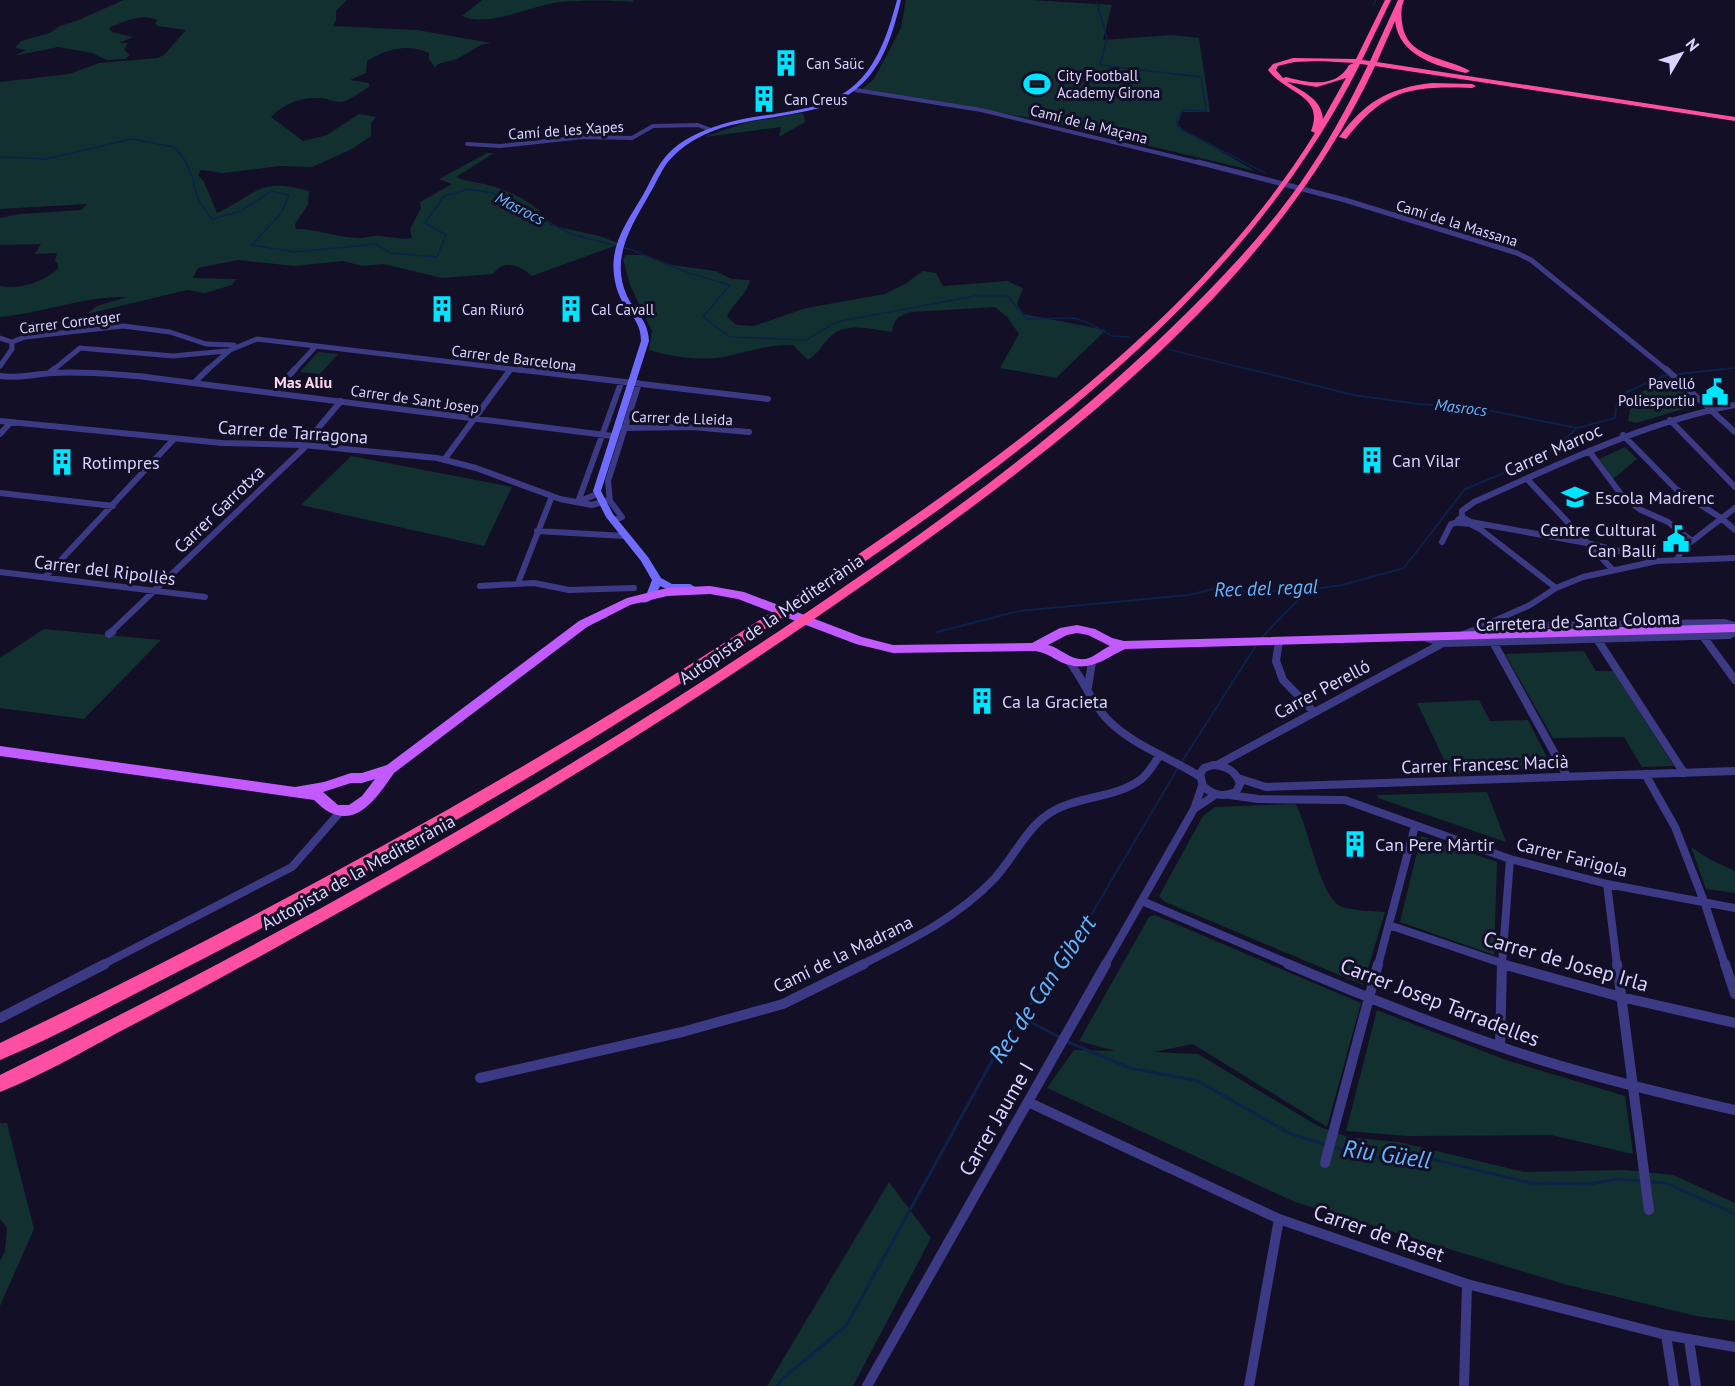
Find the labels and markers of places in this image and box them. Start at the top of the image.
building icon: Can Saüc [771,48,801,78]
place label: Can Saüc [806,54,864,73]
place label: City Football Academy Girona [1057,66,1160,102]
sports icon: City Football Academy Girona [1022,69,1052,99]
building icon: Can Creus [749,84,779,114]
place label: Can Creus [784,90,847,109]
building icon: Can Riuró [427,294,457,324]
building icon: Cal Cavall [556,294,586,324]
place label: Can Riuró [462,300,524,319]
place label: Cal Cavall [591,300,655,319]
place label: Pavelló Poliesportiu [1618,374,1695,410]
public building icon: Pavelló Poliesportiu [1700,377,1730,407]
building icon: Can Vilar [1357,445,1387,475]
building icon: Rotimpres [47,447,77,477]
place label: Can Vilar [1392,449,1460,472]
place label: Rotimpres [82,451,160,474]
school or university icon: Escola Madrenc [1560,482,1590,512]
place label: Escola Madrenc [1595,486,1715,509]
place label: Centre Cultural Can Ballí [1540,518,1657,562]
public building icon: Centre Cultural Can Ballí [1661,524,1691,554]
building icon: Ca la Gracieta [967,686,997,716]
place label: Ca la Gracieta [1002,690,1108,713]
building icon: Can Pere Màrtir [1340,829,1370,859]
place label: Can Pere Màrtir [1375,833,1494,856]

